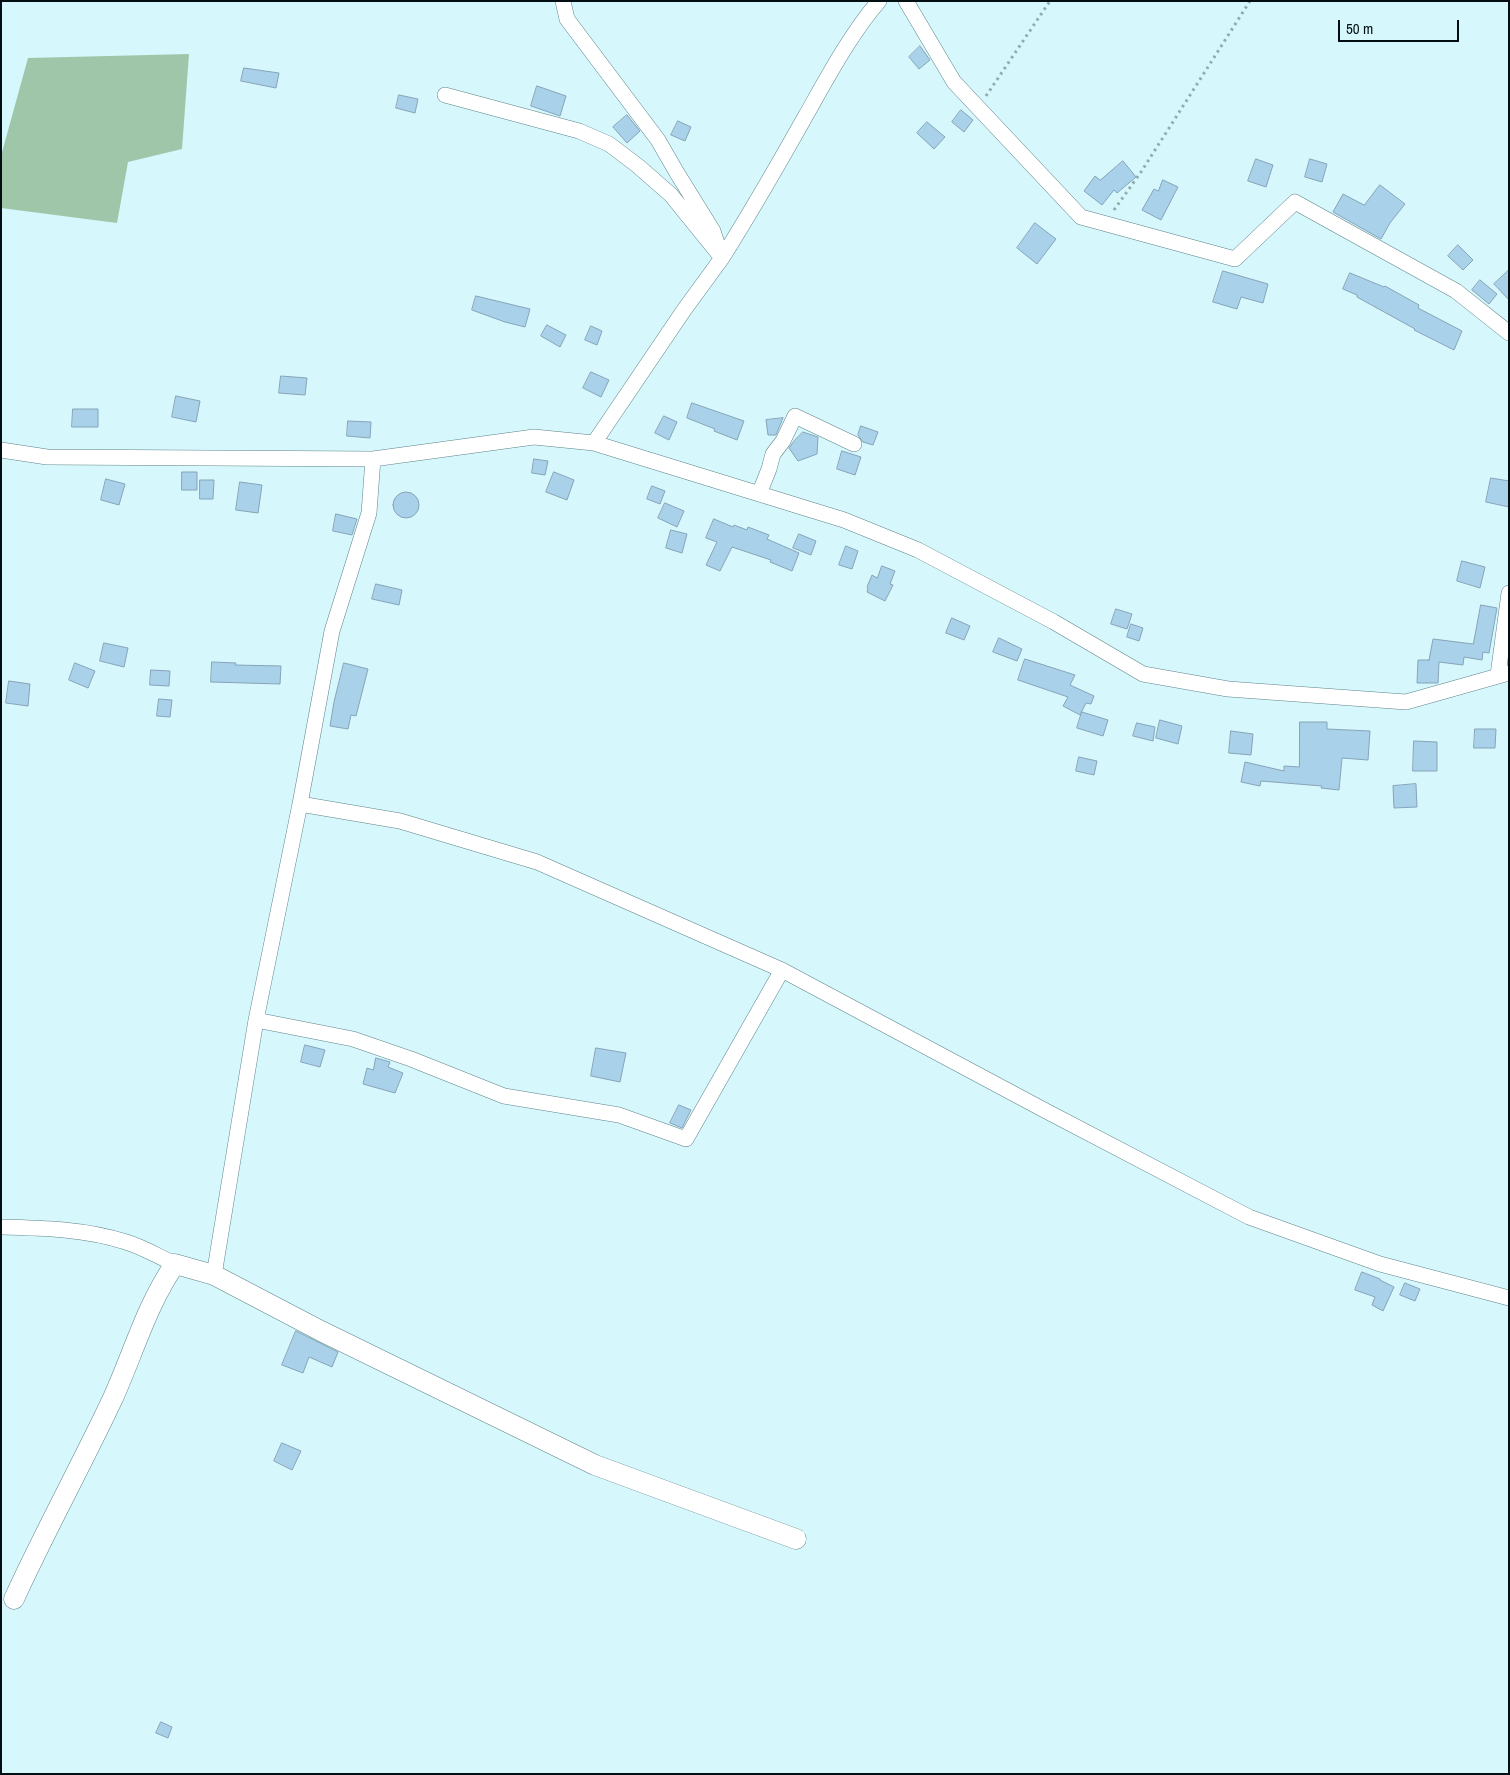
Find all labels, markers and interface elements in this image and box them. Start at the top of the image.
scale bar [1340,10,1461,42]
text: 50 m [1346,18,1373,39]

